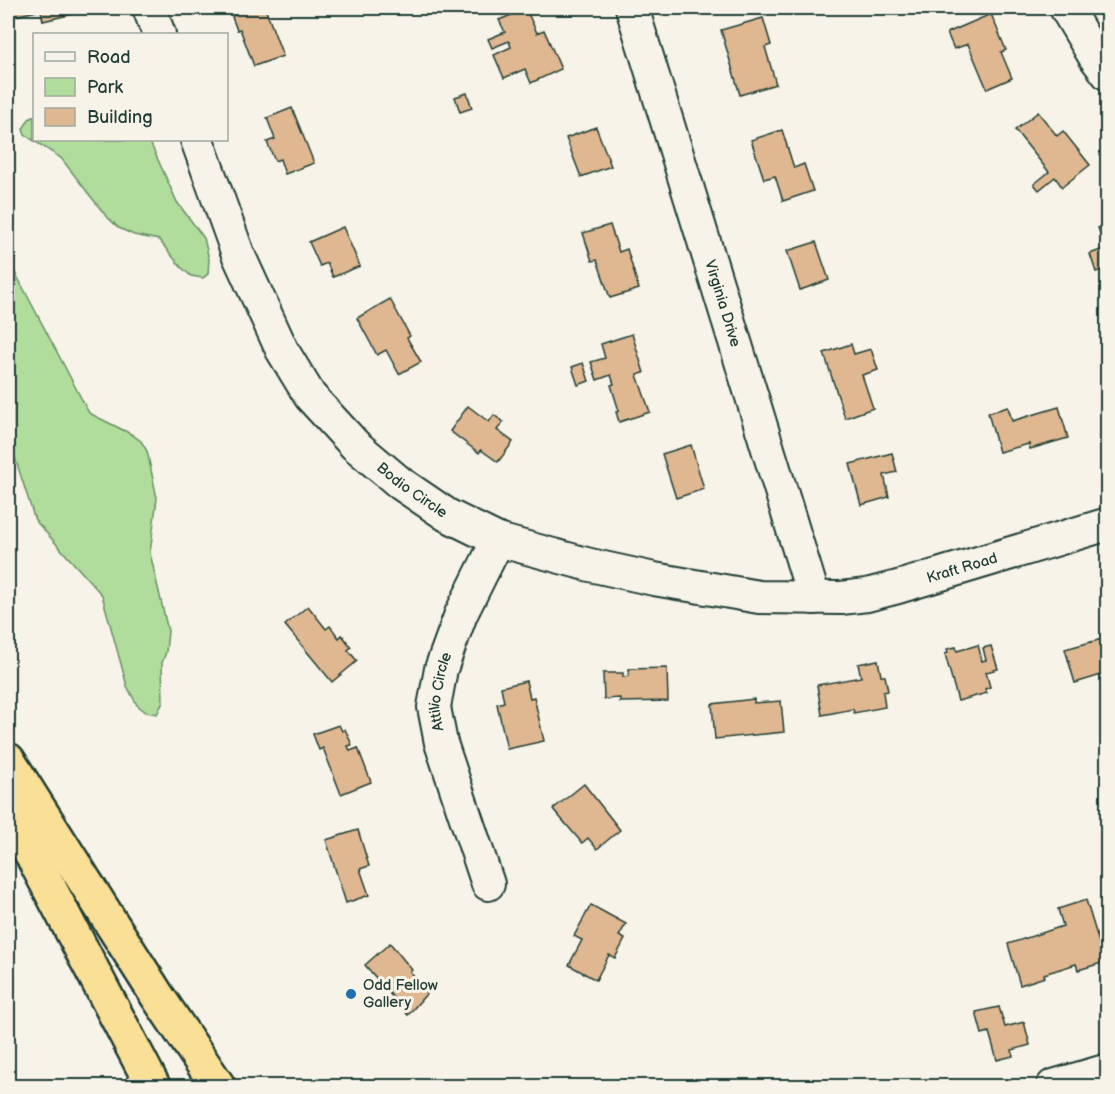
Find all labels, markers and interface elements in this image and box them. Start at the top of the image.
legend [33,33,228,141]
text: Road [87,47,131,68]
text: Park [87,77,123,98]
text: Building [87,107,153,128]
street label: Virginia Drive [701,257,745,349]
street label: Bodio Circle [373,458,451,522]
street label: Kraft Road [924,548,1000,587]
street label: Attilio Circle [425,649,456,733]
place label: Odd Fellow Gallery [363,976,438,1012]
marker: Odd Fellow Gallery [344,987,358,1001]

